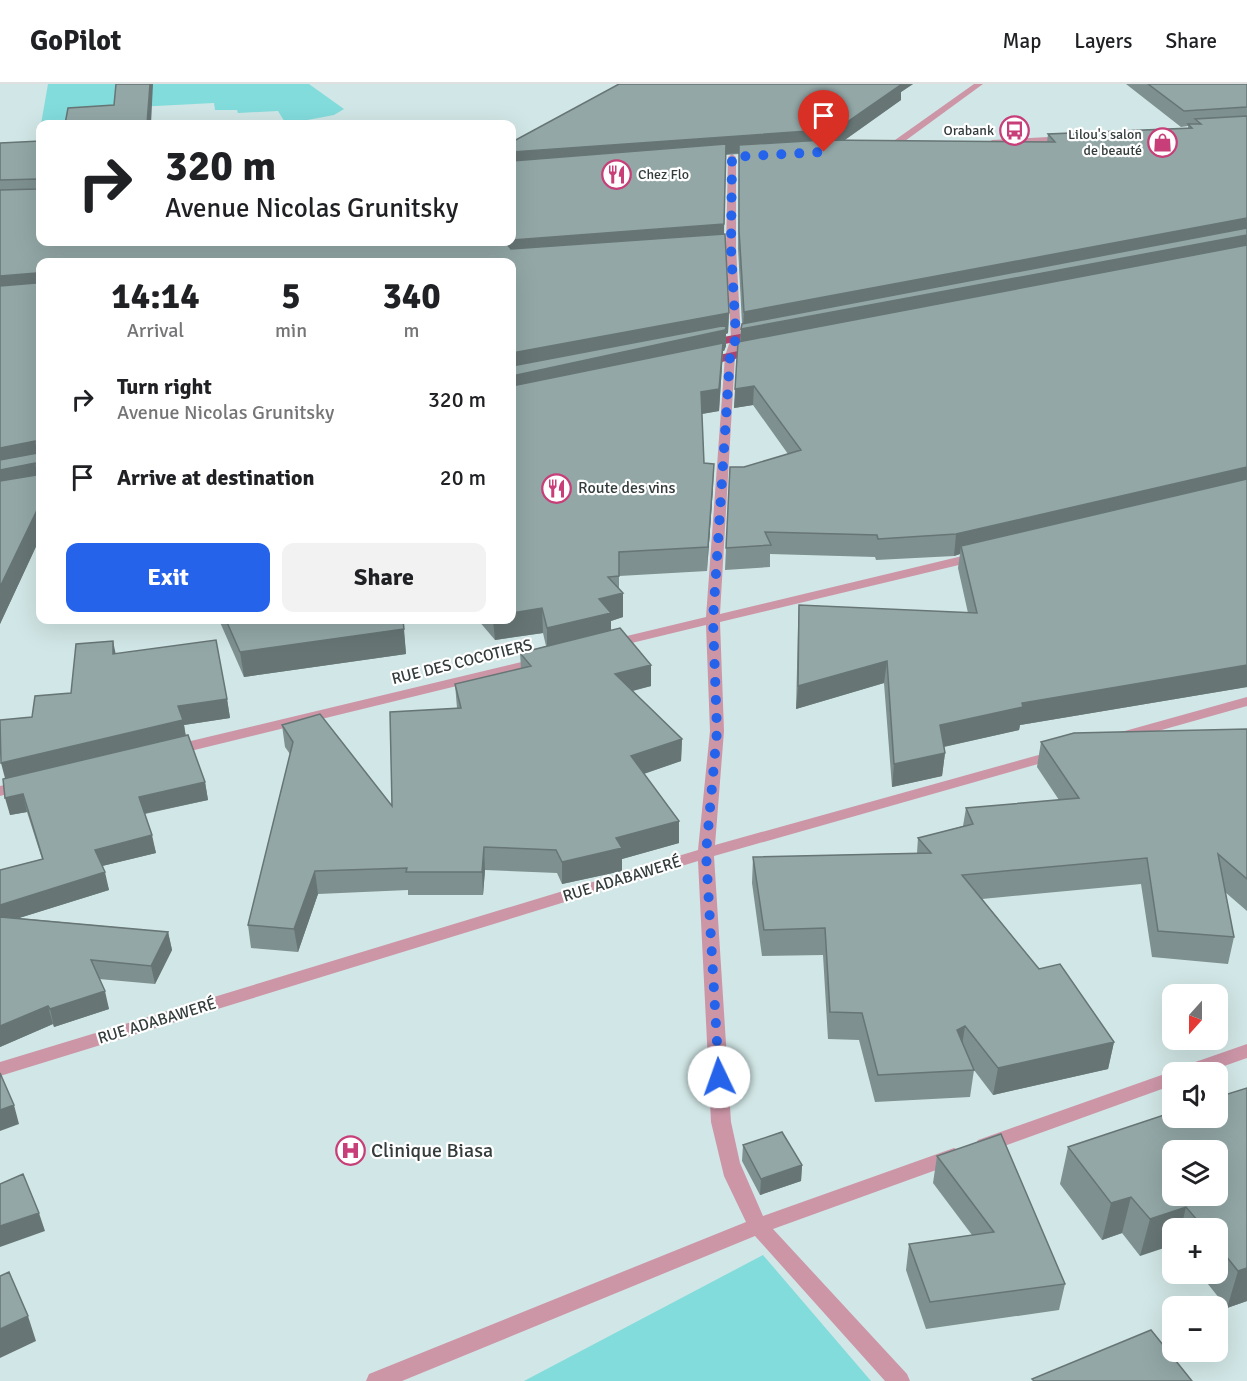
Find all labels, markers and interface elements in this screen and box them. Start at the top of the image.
text: GoPilot [30,24,121,58]
text: Map [1003,28,1041,54]
text: Layers [1074,28,1132,54]
text: Share [1165,28,1217,54]
pin [798,90,849,152]
icon: arrive [807,99,840,132]
bus stop icon: Orabank [999,114,1031,146]
place label: Orabank [943,122,994,139]
place label: Lilou's salon de beauté [1068,126,1142,159]
shop icon: Lilou's salon de beauté [1147,126,1179,158]
text: 320 m [165,141,276,192]
icon: right [66,144,144,222]
restaurant icon: Chez Flo [601,158,633,190]
place label: Chez Flo [638,166,689,183]
text: Avenue Nicolas Grunitsky [165,192,459,225]
text: 14:14 [111,274,200,319]
text: 5 [281,274,301,319]
text: 340 [382,274,441,319]
text: Arrival [127,318,184,343]
text: min [275,318,307,343]
text: m [404,318,420,343]
text: Turn right [117,373,212,400]
icon: right [66,383,99,416]
text: 320 m [428,386,486,413]
text: Avenue Nicolas Grunitsky [117,400,334,425]
icon: arrive [66,461,99,494]
text: Arrive at destination [117,464,314,491]
text: 20 m [440,464,486,491]
restaurant icon: Route des vins [541,472,573,504]
place label: Route des vins [578,478,676,498]
button: Exit [66,543,270,612]
button: Share [282,543,486,612]
street label: RUE DES COCOTIERS [390,635,535,689]
street label: RUE ADABAWERÉ [560,851,684,907]
north arrow [1162,984,1228,1050]
map controls [1162,984,1228,1362]
street label: RUE ADABAWERÉ [95,993,219,1049]
position arrow [687,1045,751,1109]
button: sound [1162,1062,1228,1128]
hospital icon: Clinique Biasa [334,1134,366,1166]
place label: Clinique Biasa [371,1138,493,1163]
button: layers [1162,1140,1228,1206]
button: + [1162,1218,1228,1284]
button: − [1162,1296,1228,1362]

